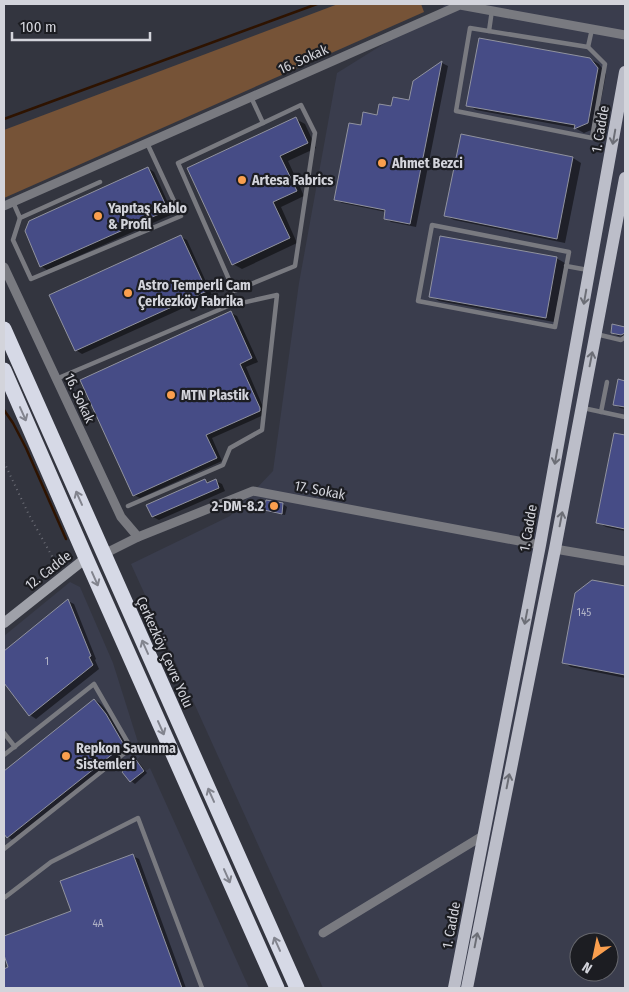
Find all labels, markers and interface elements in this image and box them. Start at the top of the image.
scale bar [12,10,150,42]
text: 100 m [20,18,57,36]
street label: 16. Sokak [276,41,331,78]
street label: 1. Cadde [588,104,613,154]
one-way arrow [608,129,618,145]
place label: Ahmet Bezci [391,155,463,172]
marker: Ahmet Bezci [376,157,388,169]
place label: Artesa Fabrics [251,172,333,189]
marker: Artesa Fabrics [236,174,248,186]
place label: Yapıtaş Kablo & Profil [107,200,188,233]
marker: Yapıtaş Kablo & Profil [92,210,104,222]
place label: Astro Temperli Cam Çerkezköy Fabrika [137,277,251,311]
marker: Astro Temperli Cam Çerkezköy Fabrika [122,287,134,299]
one-way arrow [579,288,589,304]
one-way arrow [587,352,597,368]
street label: 16. Sokak [61,371,99,426]
place label: MTN Plastik [181,387,250,404]
marker: MTN Plastik [165,389,177,401]
one-way arrow [19,406,29,421]
one-way arrow [551,448,561,464]
street label: 17. Sokak [293,477,347,504]
one-way arrow [74,491,83,506]
place label: 2-DM-8.2 [211,498,265,515]
marker: 2-DM-8.2 [268,500,280,512]
street label: 1. Cadde [516,503,541,553]
one-way arrow [556,511,566,527]
street label: 12. Cadde [22,547,75,594]
one-way arrow [91,571,101,586]
street label: Çerkezköy Çevre Yolu [132,594,197,710]
house number: 145 [577,606,591,619]
one-way arrow [521,608,531,624]
one-way arrow [140,640,149,655]
house number: 1 [45,655,49,668]
one-way arrow [157,720,167,735]
place label: Repkon Savunma Sistemleri [76,740,176,773]
marker: Repkon Savunma Sistemleri [60,750,72,762]
one-way arrow [504,774,514,790]
one-way arrow [206,788,215,803]
one-way arrow [223,868,233,883]
street label: 1. Cadde [439,900,464,950]
house number: 4A [92,917,104,930]
north arrow [569,932,619,982]
one-way arrow [472,933,482,949]
one-way arrow [271,937,281,952]
text: N [579,958,595,977]

